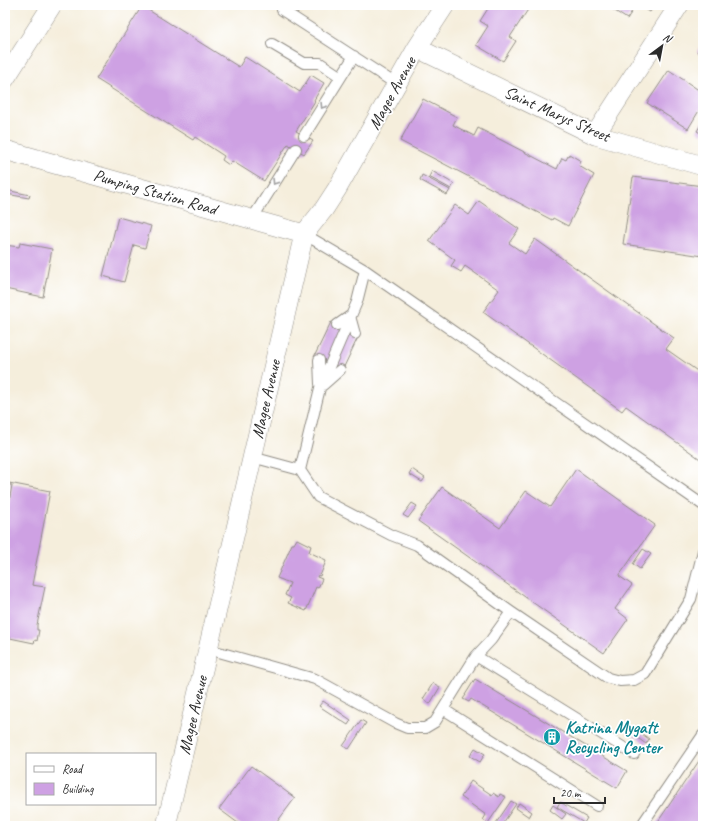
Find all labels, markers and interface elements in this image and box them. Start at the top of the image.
north arrow [642,26,682,66]
text: N [661,30,676,46]
street label: Magee Avenue [363,52,421,133]
street label: Saint Marys Street [501,81,615,148]
one-way arrow [320,102,327,109]
street label: Pumping Station Road [91,164,222,221]
one-way arrow [272,178,280,185]
street label: Magee Avenue [247,356,286,440]
street label: Magee Avenue [174,672,213,756]
place label: Katrina Mygatt Recycling Center [565,717,664,758]
building icon: Katrina Mygatt Recycling Center [542,727,562,747]
legend [26,753,156,805]
text: Road [62,761,84,777]
scale bar [554,779,605,805]
text: Building [62,781,94,797]
text: 20 m [560,785,582,801]

